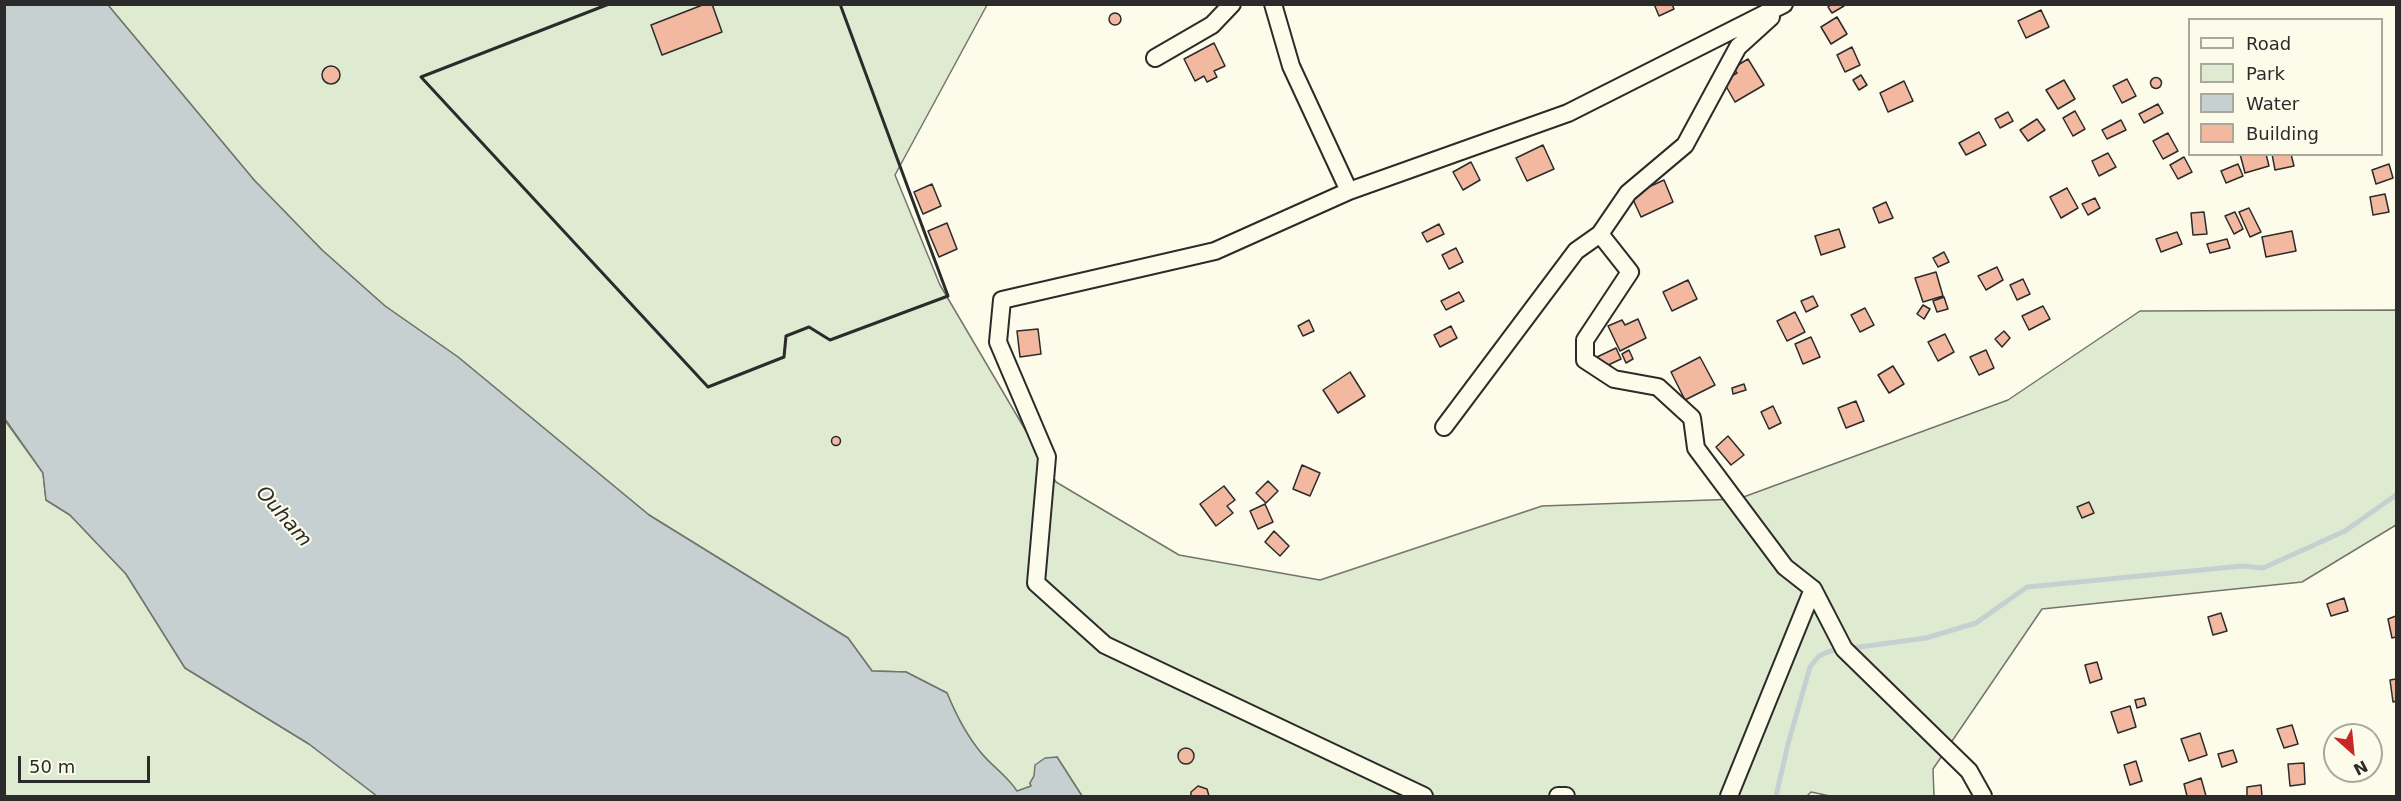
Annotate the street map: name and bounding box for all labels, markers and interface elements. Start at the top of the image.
legend [2188,18,2383,156]
text: Road [2246,33,2291,54]
text: Park [2246,63,2285,84]
text: Water [2246,93,2299,114]
text: Building [2246,123,2319,144]
water label: Ouham [250,482,316,552]
north arrow [2323,723,2383,783]
scale bar [21,744,153,782]
text: 50 m [29,756,75,777]
text: N [2350,756,2371,779]

